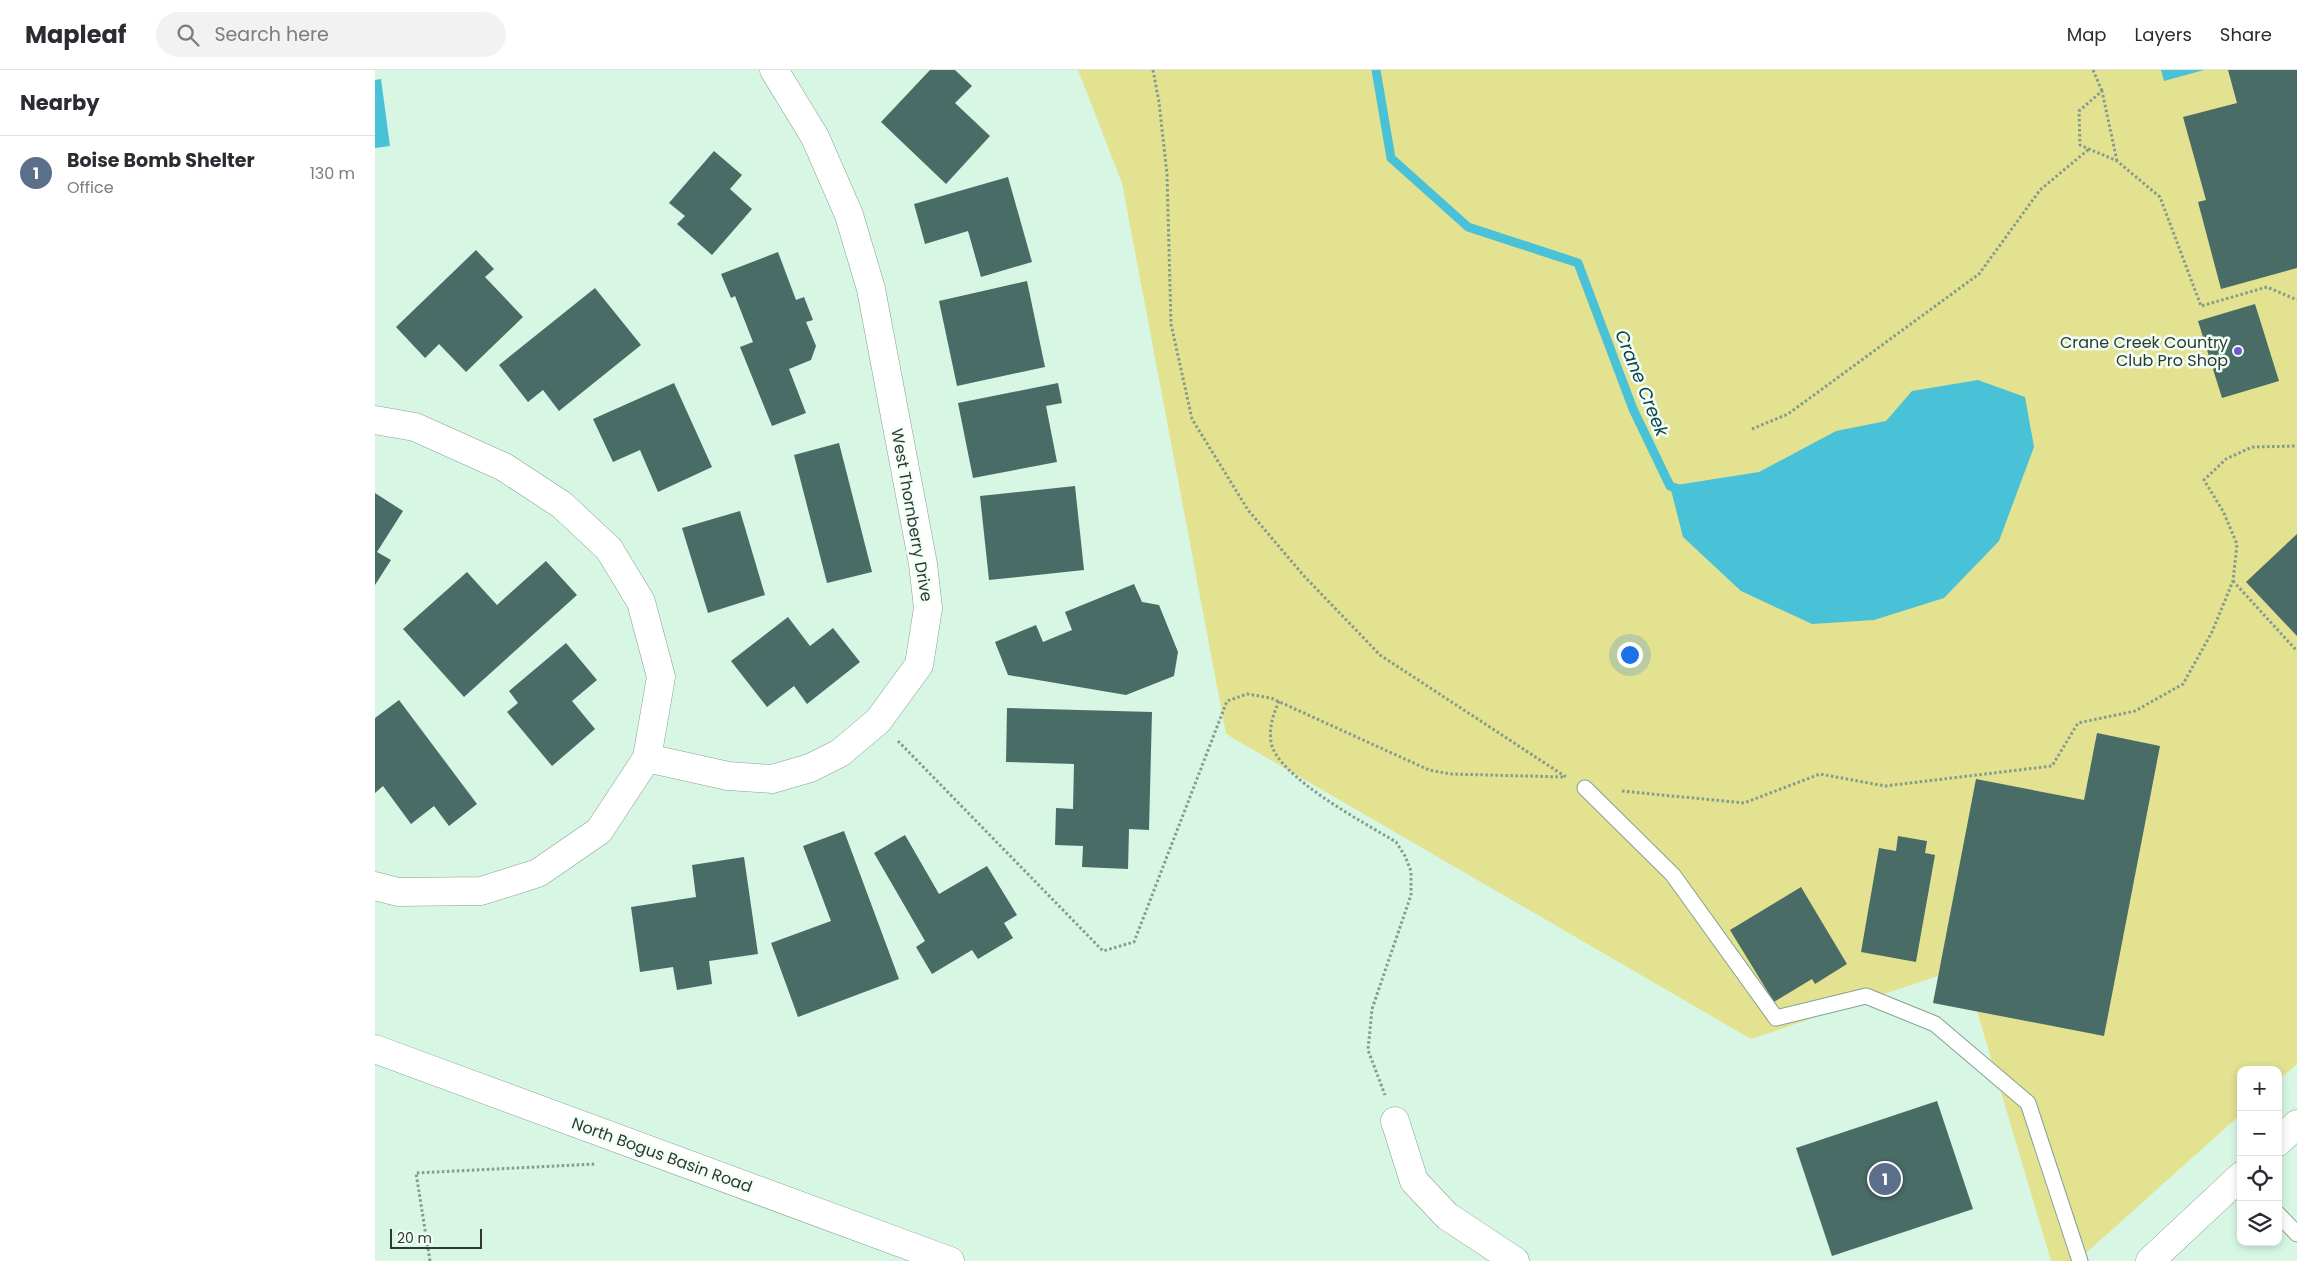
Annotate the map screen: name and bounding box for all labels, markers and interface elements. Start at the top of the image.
search box [156,12,506,57]
text: Mapleaf [25,18,126,51]
icon: search [174,21,202,49]
text: Search here [214,21,329,48]
text: Map [2067,22,2107,47]
text: Layers [2135,22,2192,47]
text: Share [2220,22,2272,47]
text: Nearby [20,88,100,117]
text: Boise Bomb Shelter [67,147,255,174]
text: 1 [33,162,39,185]
text: 130 m [310,162,355,185]
text: Office [67,176,114,199]
water label: Crane Creek [1609,326,1675,441]
place label: Crane Creek Country Club Pro Shop [2060,331,2228,372]
marker: Crane Creek Country Club Pro Shop [2232,345,2244,357]
street label: West Thornberry Drive [885,427,939,603]
your location [1617,642,1643,668]
map controls [2237,1066,2282,1246]
button: + [2237,1066,2282,1111]
button: − [2237,1111,2282,1156]
street label: North Bogus Basin Road [569,1112,755,1198]
button: locate [2237,1156,2282,1201]
pin: 1 [1869,1160,1901,1198]
button: layers [2237,1201,2282,1246]
scale bar [390,1226,483,1249]
text: 20 m [397,1228,432,1248]

